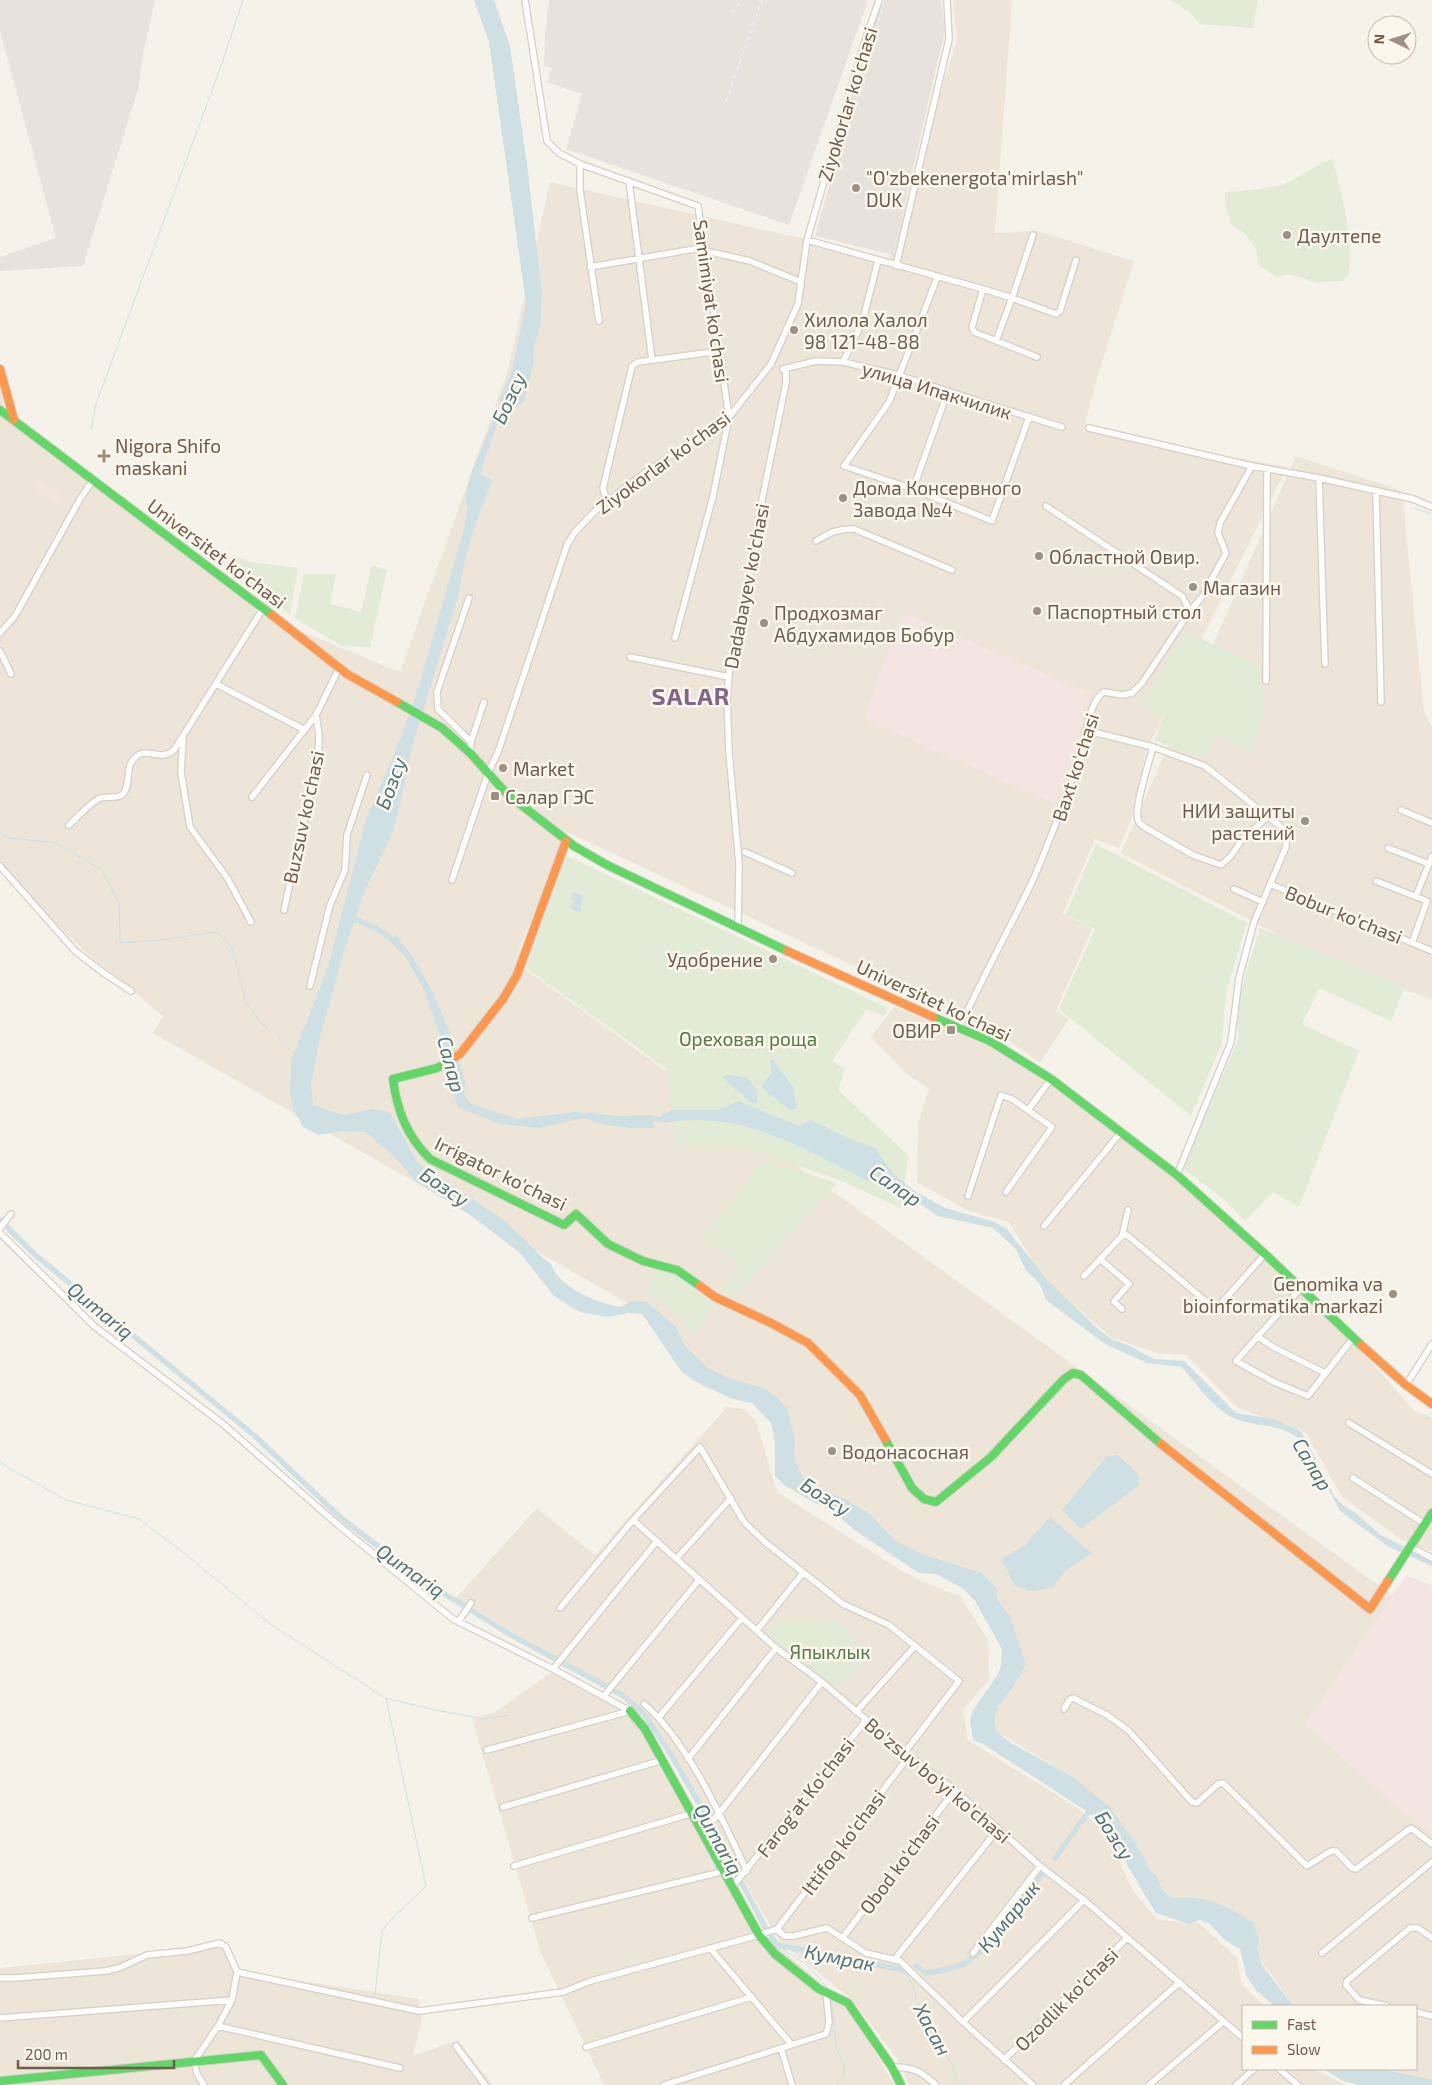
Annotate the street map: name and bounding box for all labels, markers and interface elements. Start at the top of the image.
north arrow [1367,15,1417,65]
street label: Ziyokorlar ko'chasi [813,24,881,184]
text: N [1370,33,1387,45]
place label: "O'zbekenergota'mirlash" DUK [866,166,1083,211]
marker: "O'zbekenergota'mirlash" DUK [850,182,862,194]
street label: Samimiyat ko'chasi [689,218,735,384]
place label: Даултепе [1297,224,1381,248]
marker: Даултепе [1281,229,1293,241]
place label: Хилола Халол 98 121-48-88 [804,308,928,353]
marker: Хилола Халол 98 121-48-88 [788,324,800,336]
street label: улица Ипакчилик [859,356,1015,425]
water label: Бозсу [486,368,530,427]
street label: Ziyokorlar ko'chasi [591,406,735,518]
place label: Nigora Shifo maskani [115,434,221,479]
marker: Nigora Shifo maskani [97,449,111,463]
place label: Дома Консервного Завода №4 [853,476,1022,521]
marker: Дома Консервного Завода №4 [837,492,849,504]
street label: Universitet ko'chasi [143,493,291,613]
street label: Dadabayev ko'chasi [719,501,773,671]
place label: Областной Овир. [1049,545,1200,568]
marker: Областной Овир. [1033,550,1045,562]
place label: Магазин [1203,576,1281,599]
marker: Магазин [1187,581,1199,593]
place label: Паспортный стол [1047,600,1202,623]
place label: Продхозмаг Абдухамидов Бобур [774,601,955,647]
marker: Паспортный стол [1031,605,1043,617]
marker: Продхозмаг Абдухамидов Бобур [758,617,770,629]
district label: SALAR [652,681,730,710]
street label: Baxt ko'chasi [1047,710,1103,824]
street label: Buzsuv ko'chasi [278,748,328,886]
water label: Бозсу [370,754,411,812]
place label: Market [513,757,575,780]
marker: Market [497,762,509,774]
place label: Салар ГЭС [505,785,595,808]
marker: Салар ГЭС [489,790,501,802]
place label: НИИ защиты растений [1182,799,1295,844]
marker: НИИ защиты растений [1299,815,1311,827]
street label: Bobur ko'chasi [1282,880,1406,948]
place label: Удобрение [667,948,763,971]
marker: Удобрение [767,953,779,965]
street label: Universitet ko'chasi [853,954,1015,1046]
place label: ОВИР [892,1019,941,1042]
marker: ОВИР [945,1024,957,1036]
park label: Ореховая роща [679,1027,817,1050]
water label: Салар [433,1033,471,1095]
street label: Irrigator ko'chasi [431,1131,571,1215]
water label: Салар [866,1159,926,1211]
water label: Бозсу [416,1161,474,1211]
place label: Genomika va bioinformatika markazi [1183,1272,1383,1317]
water label: Qumariq [63,1276,139,1344]
marker: Genomika va bioinformatika markazi [1387,1288,1399,1300]
water label: Салар [1288,1433,1338,1495]
place label: Водонасосная [842,1440,969,1463]
marker: Водонасосная [826,1445,838,1457]
water label: Бозсу [797,1472,855,1520]
water label: Qumariq [372,1538,450,1602]
park label: Япыклык [789,1640,871,1663]
street label: Bo'zsuv bo'yi ko'chasi [860,1712,1016,1848]
street label: Farog'at Ko'chasi [751,1733,859,1861]
street label: Ittifoq ko'chasi [796,1785,890,1899]
water label: Qumariq [690,1799,748,1879]
water label: Бозсу [1091,1806,1139,1864]
street label: Obod ko'chasi [854,1810,944,1918]
water label: Кумарык [972,1875,1044,1957]
water label: Кумрак [803,1938,878,1976]
street label: Ozodlik ko'chasi [1010,1943,1122,2055]
water label: Хасан [909,1998,957,2059]
legend [1242,2005,1417,2070]
text: Fast [1287,2015,1317,2033]
scale bar [18,2038,174,2070]
text: Slow [1287,2040,1321,2058]
text: 200 m [25,2045,68,2063]

